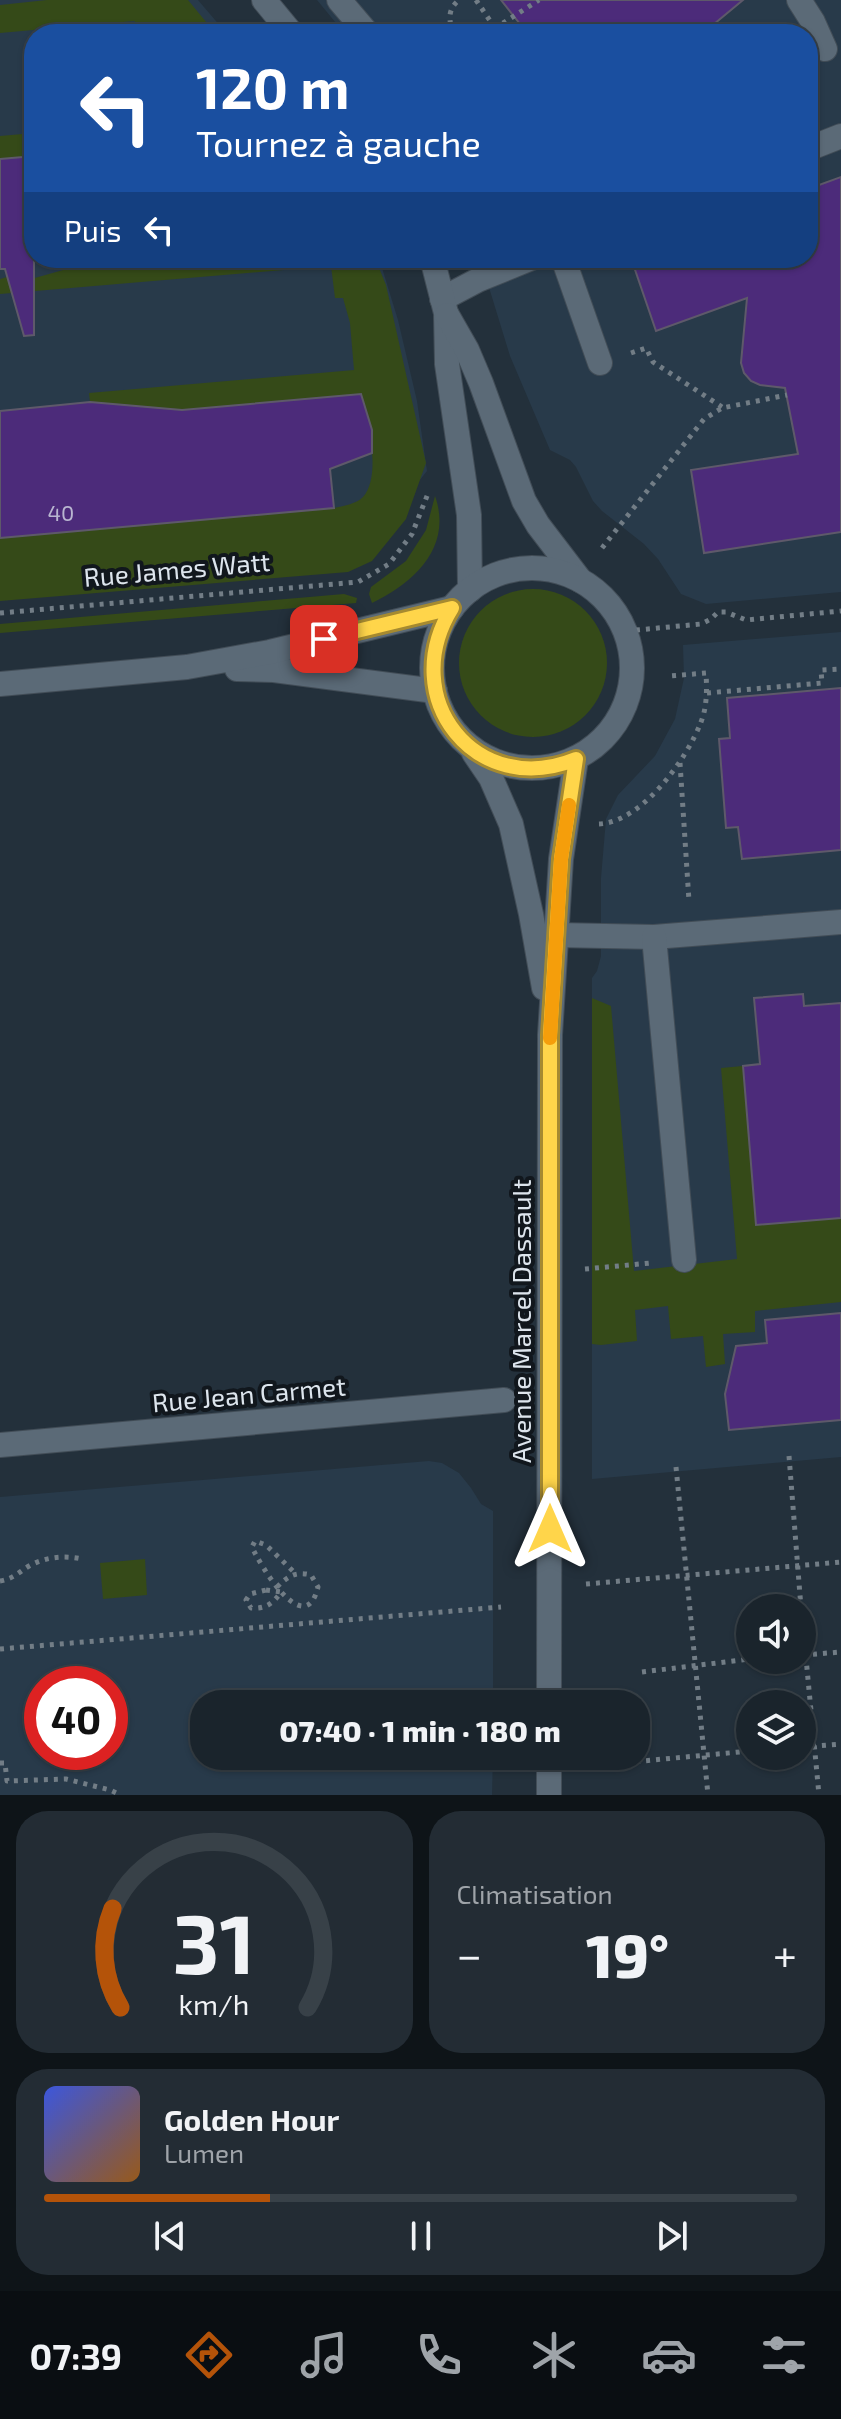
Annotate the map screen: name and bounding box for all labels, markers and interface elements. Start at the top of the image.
text: 120 m [196,53,350,120]
icon: left [64,56,168,160]
text: Tournez à gauche [196,121,481,164]
icon: left [137,208,181,252]
text: Puis [64,212,121,248]
house number: 40 [48,499,74,525]
street label: Rue James Watt [82,545,271,592]
pin [290,605,358,673]
icon: arrive [302,617,346,661]
street label: Avenue Marcel Dassault [505,1179,536,1463]
street label: Rue Jean Carmet [151,1370,347,1417]
position arrow [508,1487,592,1571]
map controls [736,1594,816,1770]
button: sound [736,1594,816,1674]
speed limit sign: 40 [24,1666,128,1770]
button: layers [736,1690,816,1770]
text: 07:40 · 1 min · 180 m [279,1712,561,1748]
text: Climatisation [457,1878,613,1909]
text: 31 [173,1891,256,1991]
text: 19° [586,1918,669,1990]
text: − [457,1927,482,1980]
text: + [773,1927,797,1980]
text: km/h [179,1986,250,2021]
text: Golden Hour [164,2101,339,2137]
text: Lumen [164,2137,244,2168]
icon: previous [148,2214,192,2258]
icon: pause [399,2214,443,2258]
icon: next [650,2214,694,2258]
icon: directions [181,2327,237,2383]
icon: music [296,2327,352,2383]
icon: phone [411,2327,467,2383]
icon: climate [526,2327,582,2383]
icon: car [641,2327,697,2383]
icon: filters [756,2327,812,2383]
text: 07:39 [29,2334,122,2377]

